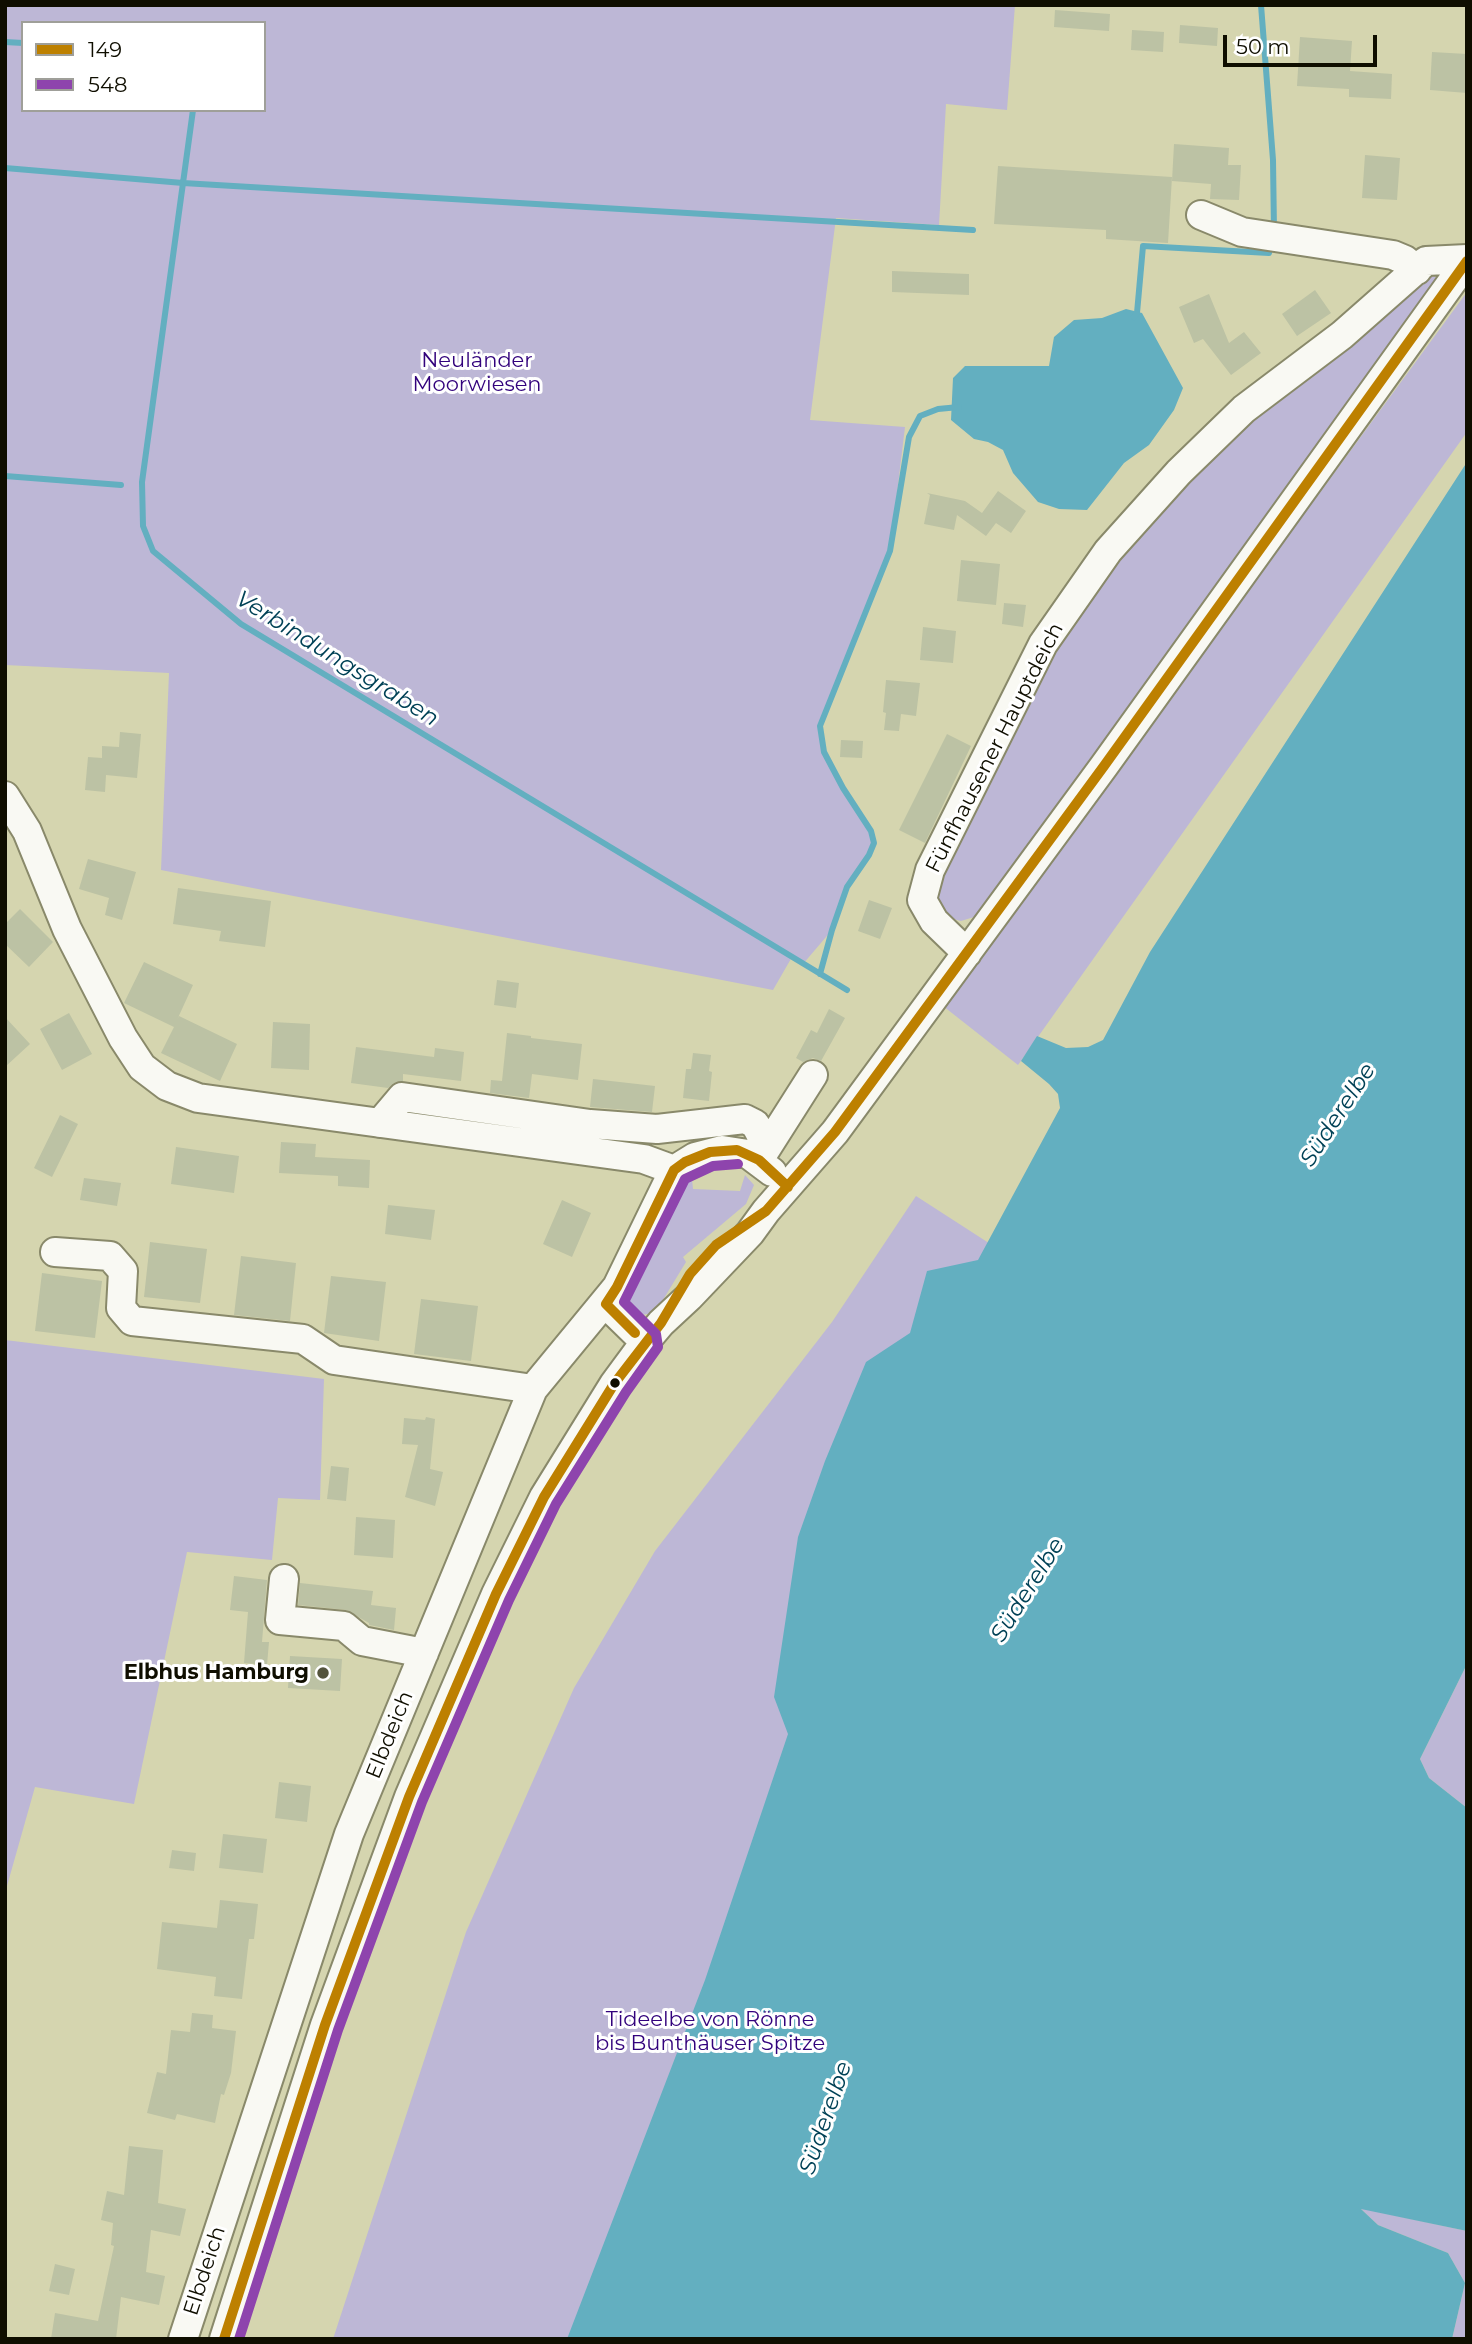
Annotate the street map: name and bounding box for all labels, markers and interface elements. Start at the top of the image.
legend [21,21,266,112]
scale bar [1227,21,1381,65]
text: 50 m [1236,34,1290,59]
text: 149 [88,37,122,62]
text: 548 [88,72,127,97]
park label: Neuländer Moorwiesen [412,348,542,398]
water label: Verbindungsgraben [230,585,444,733]
street label: Fünfhausener Hauptdeich [921,619,1069,877]
water label: Süderelbe [1294,1058,1382,1172]
unlabelled marker [608,1376,622,1390]
water label: Süderelbe [985,1533,1071,1647]
place label: Elbhus Hamburg [124,1660,309,1686]
marker: Elbhus Hamburg [315,1665,331,1681]
street label: Elbdeich [361,1687,419,1783]
park label: Tideelbe von Rönne bis Bunthäuser Spitze [595,2007,825,2057]
water label: Süderelbe [794,2058,858,2178]
street label: Elbdeich [179,2223,231,2319]

